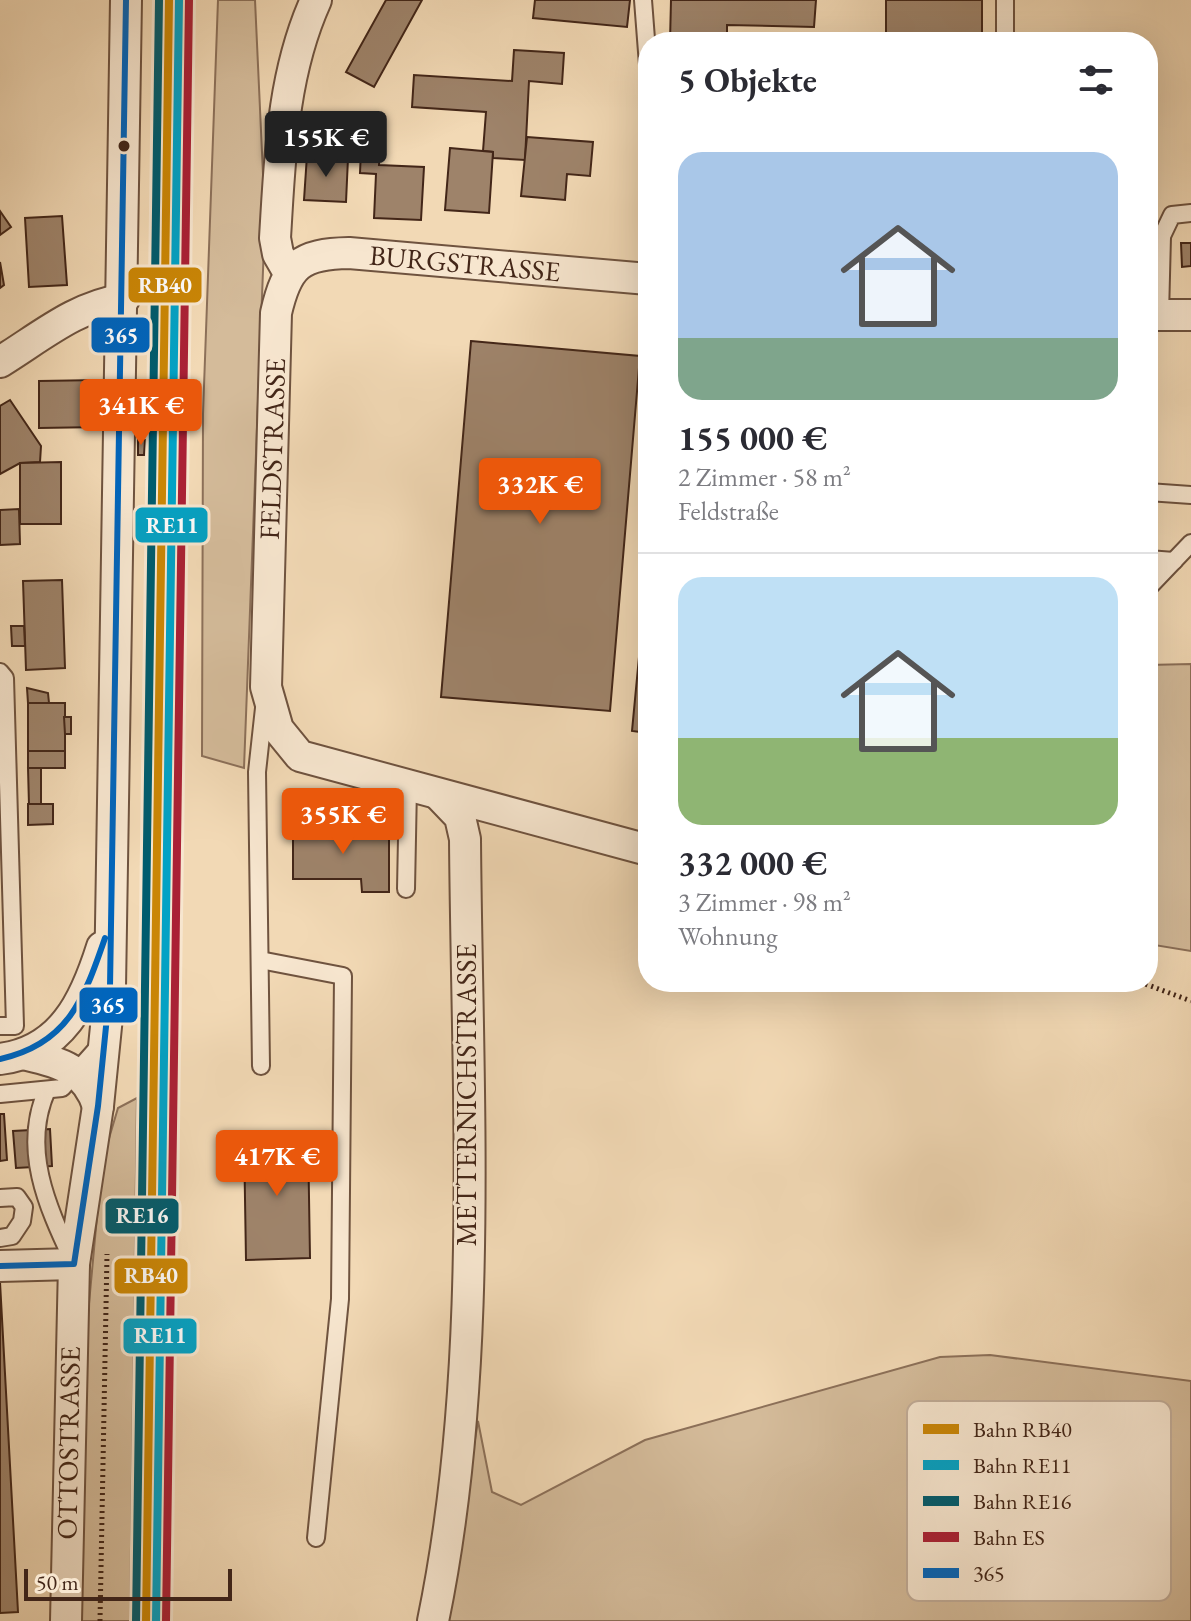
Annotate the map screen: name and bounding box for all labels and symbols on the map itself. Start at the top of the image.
pin: 155K € [261,111,391,179]
unlabelled marker [116,138,132,154]
street label: BURGSTRASSE [368,237,562,289]
line badge: RB40 [127,266,203,304]
text: RB40 [138,271,192,300]
line badge: 365 [90,316,151,354]
text: 365 [104,321,138,350]
street label: FELDSTRASSE [251,357,293,540]
pin: 341K € [76,379,206,447]
pin: 332K € [475,458,605,526]
line badge: RE11 [134,506,209,544]
text: RE11 [146,511,198,540]
pin: 355K € [278,788,408,856]
street label: METTERNICHSTRASSE [448,943,484,1246]
line badge: 365 [78,986,139,1024]
text: 365 [91,991,125,1020]
pin: 417K € [212,1130,342,1198]
line badge: RE16 [104,1197,180,1235]
text: RE16 [116,1201,169,1230]
line badge: RB40 [113,1257,189,1295]
text: RB40 [124,1261,178,1290]
line badge: RE11 [122,1317,198,1355]
text: RE11 [134,1321,186,1350]
street label: OTTOSTRASSE [48,1346,88,1540]
legend [907,1401,1171,1601]
text: Bahn RB40 [973,1415,1072,1444]
text: Bahn RE11 [973,1451,1071,1480]
text: Bahn RE16 [973,1487,1072,1516]
text: Bahn ES [973,1523,1045,1552]
text: 365 [973,1559,1005,1588]
scale bar [24,1565,232,1601]

